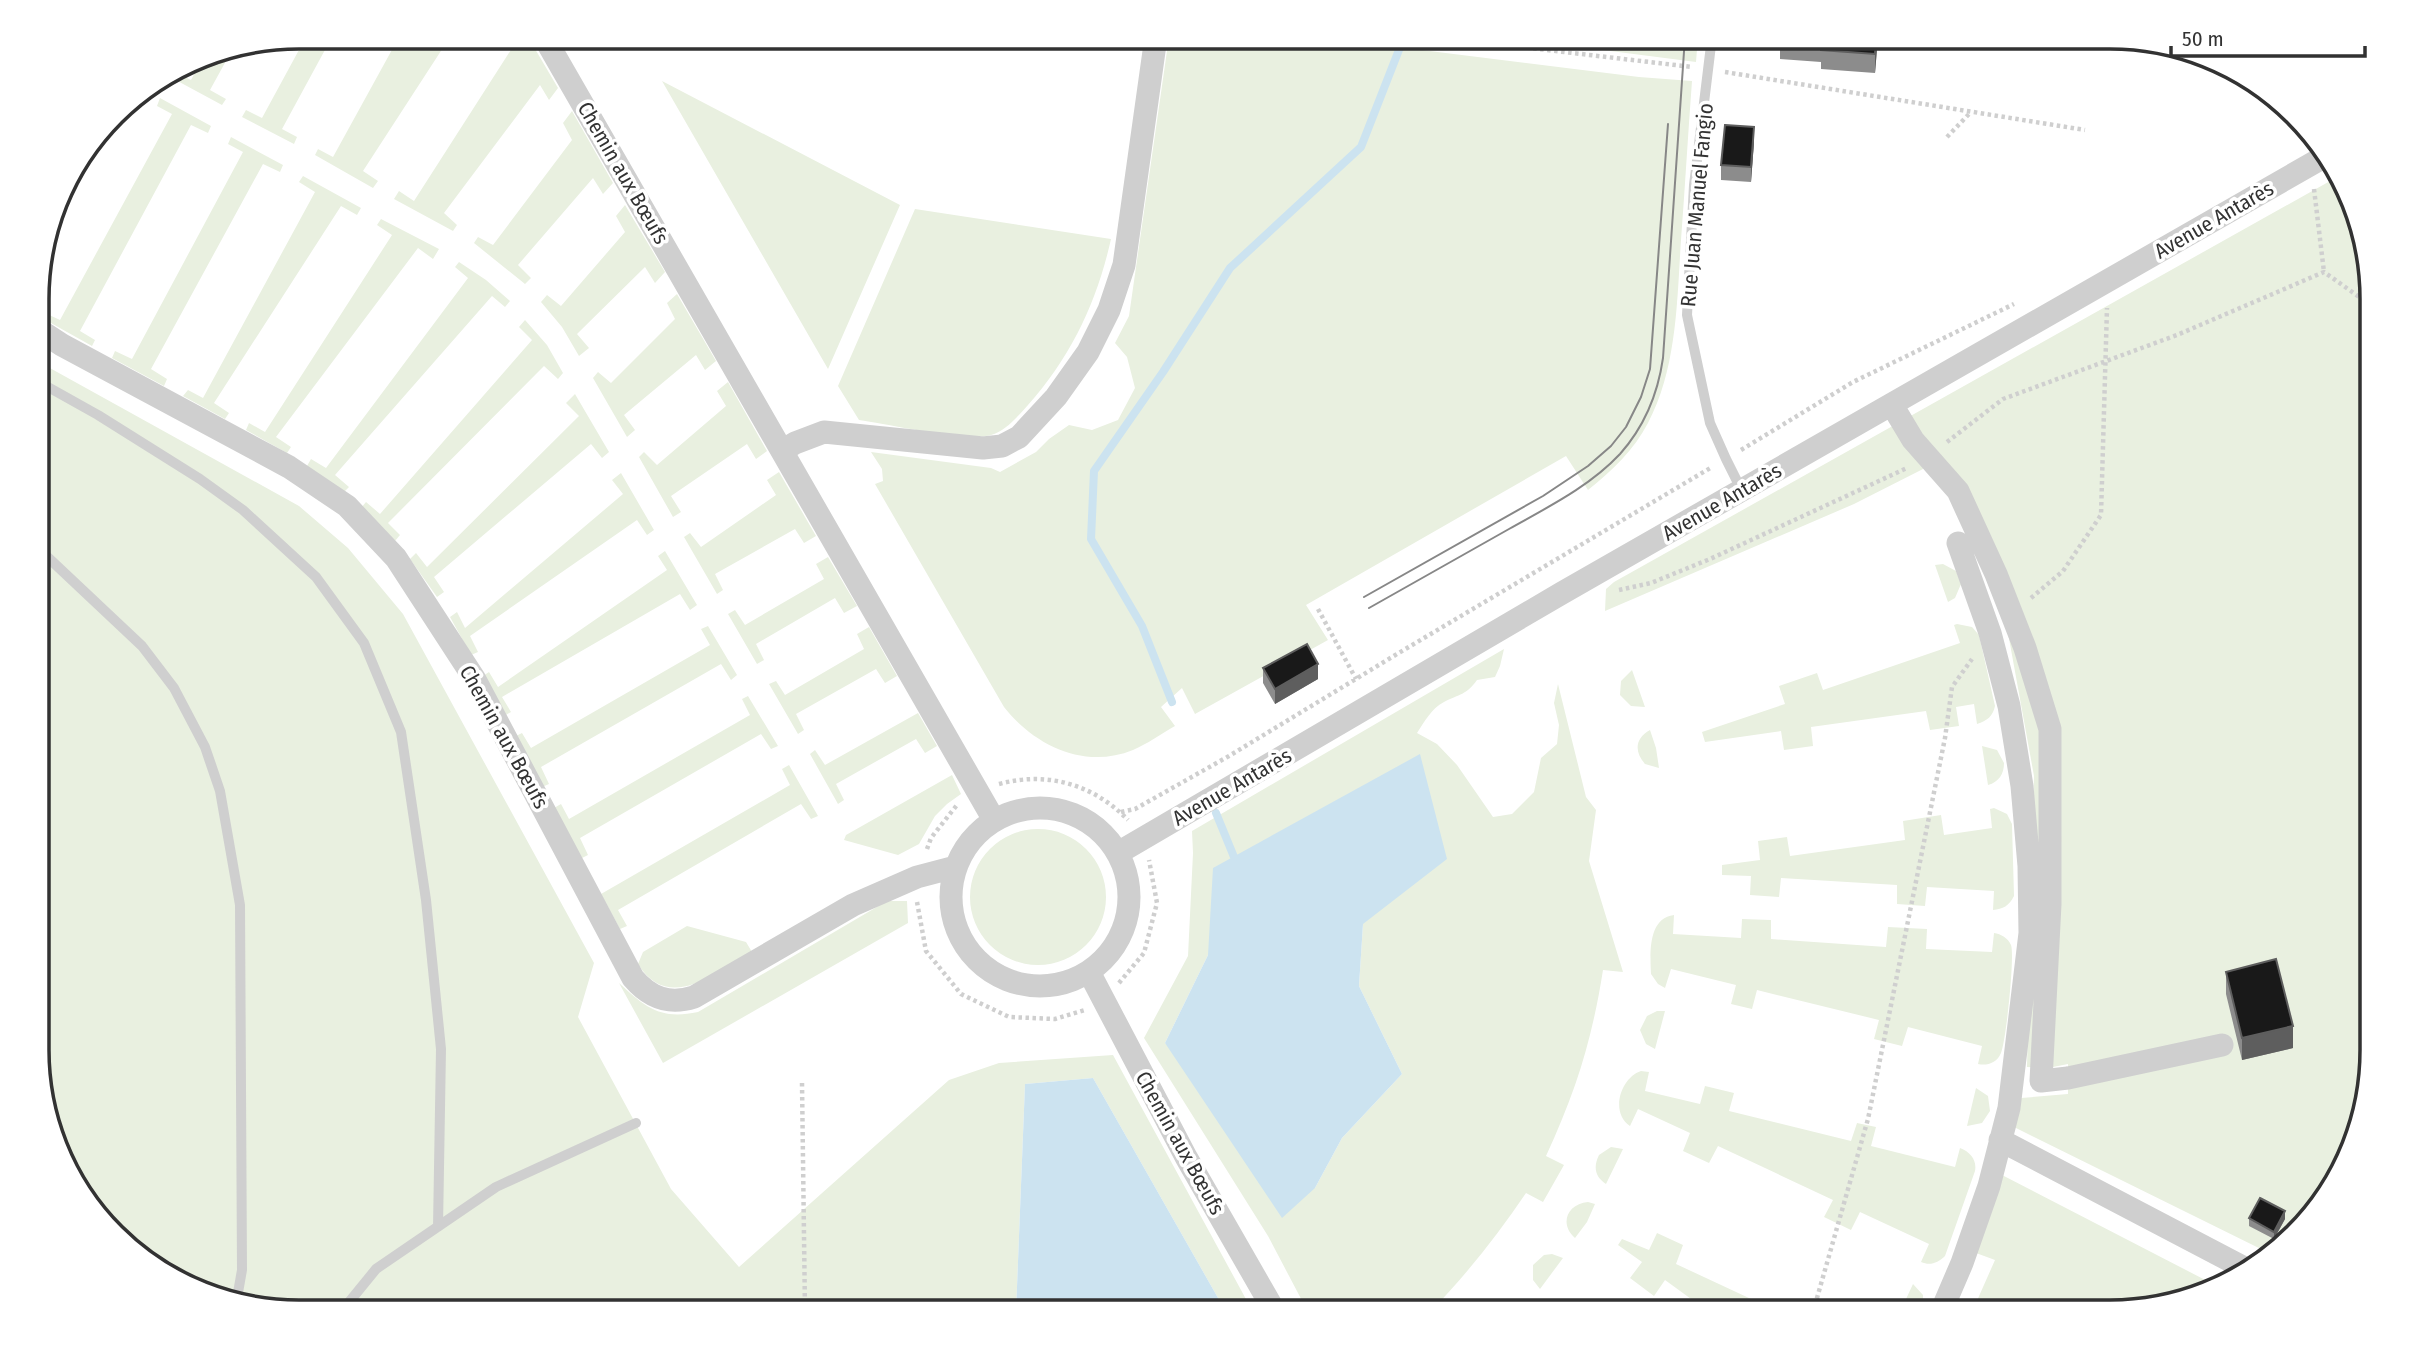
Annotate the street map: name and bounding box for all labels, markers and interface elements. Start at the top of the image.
scale bar [2171,14,2365,58]
text: 50 m [2182,26,2224,52]
street label: Chemin aux Bœufs [572,97,674,249]
street label: Rue Juan Manuel Fangio [1675,102,1719,308]
street label: Avenue Antarès [2150,175,2278,265]
street label: Avenue Antarès [1658,457,1786,547]
street label: Chemin aux Bœufs [454,661,554,813]
street label: Avenue Antarès [1168,742,1296,832]
street label: Chemin aux Bœufs [1130,1067,1230,1219]

